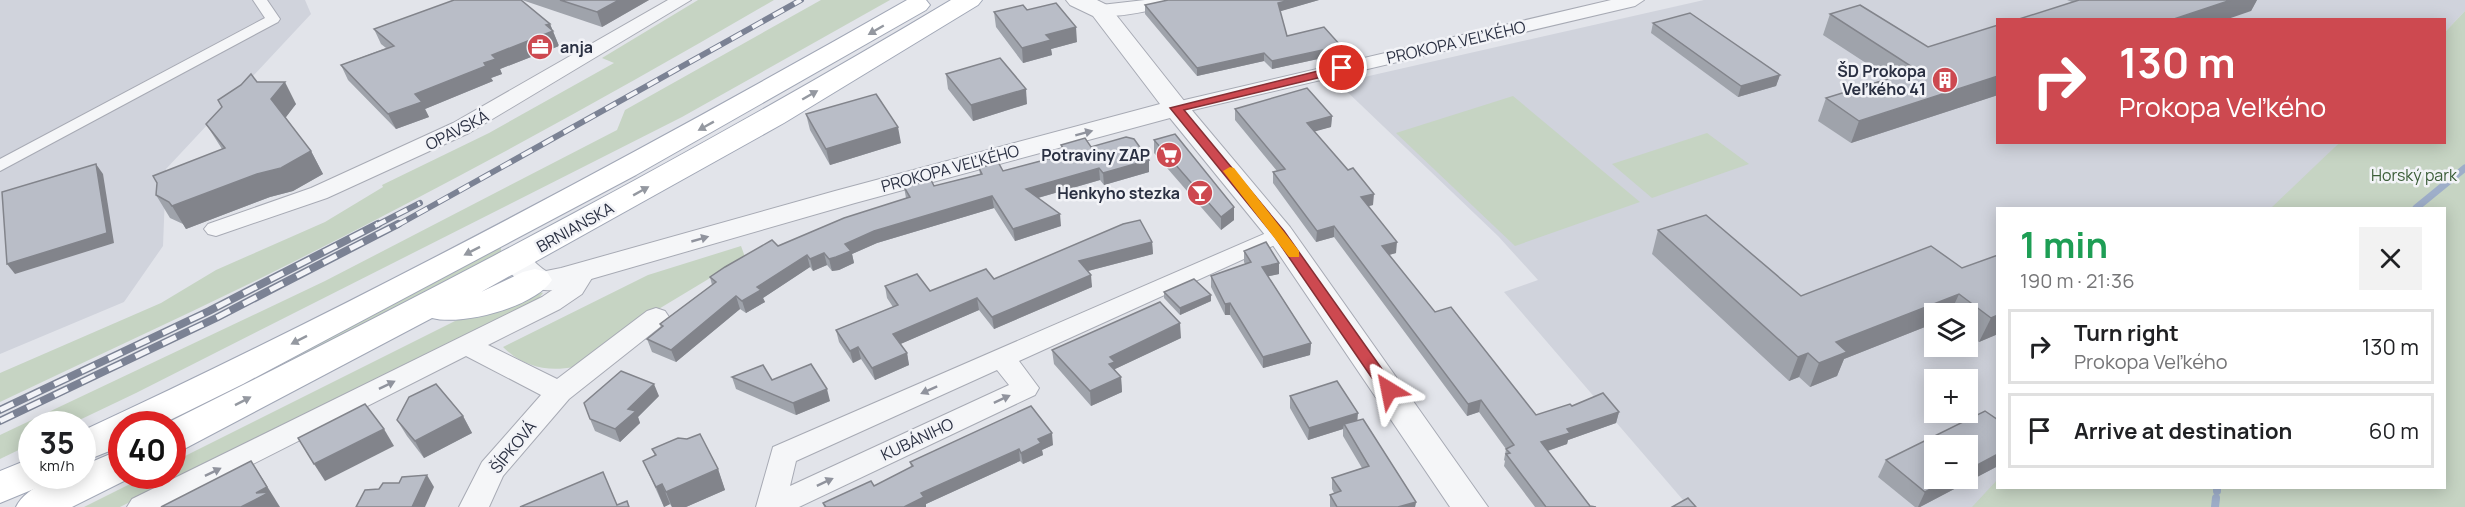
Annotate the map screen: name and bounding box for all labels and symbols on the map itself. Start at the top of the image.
street label: PROKOPA VEĽKÉHO [1384,15,1528,69]
one-way arrow [868,24,884,35]
office icon: anja [525,32,555,62]
place label: anja [560,36,593,58]
pin [1316,42,1367,93]
place label: ŠD Prokopa Veľkého 41 [1837,60,1926,100]
building icon: ŠD Prokopa Veľkého 41 [1930,65,1960,95]
one-way arrow [802,89,818,100]
street label: OPAVSKÁ [422,105,492,155]
one-way arrow [697,121,714,131]
one-way arrow [1074,127,1093,137]
street label: PROKOPA VEĽKÉHO [878,139,1022,197]
supermarket icon: Potraviny ZAP [1154,140,1184,170]
place label: Potraviny ZAP [1041,144,1150,166]
park label: Horský park [2371,164,2458,186]
bar icon: Henkyho stezka [1185,178,1215,208]
place label: Henkyho stezka [1057,182,1180,204]
one-way arrow [632,186,649,196]
street label: BRNIANSKA [532,197,618,257]
one-way arrow [691,234,709,243]
one-way arrow [463,246,480,256]
one-way arrow [290,335,307,345]
position arrow [1357,358,1421,422]
one-way arrow [379,380,396,390]
one-way arrow [919,385,937,395]
one-way arrow [993,395,1010,404]
one-way arrow [235,397,252,406]
speed limit sign: 40 [108,411,186,489]
street label: KUBÁNIHO [877,412,957,465]
street label: ŠÍPKOVÁ [485,416,541,478]
one-way arrow [204,467,221,476]
one-way arrow [817,478,834,487]

